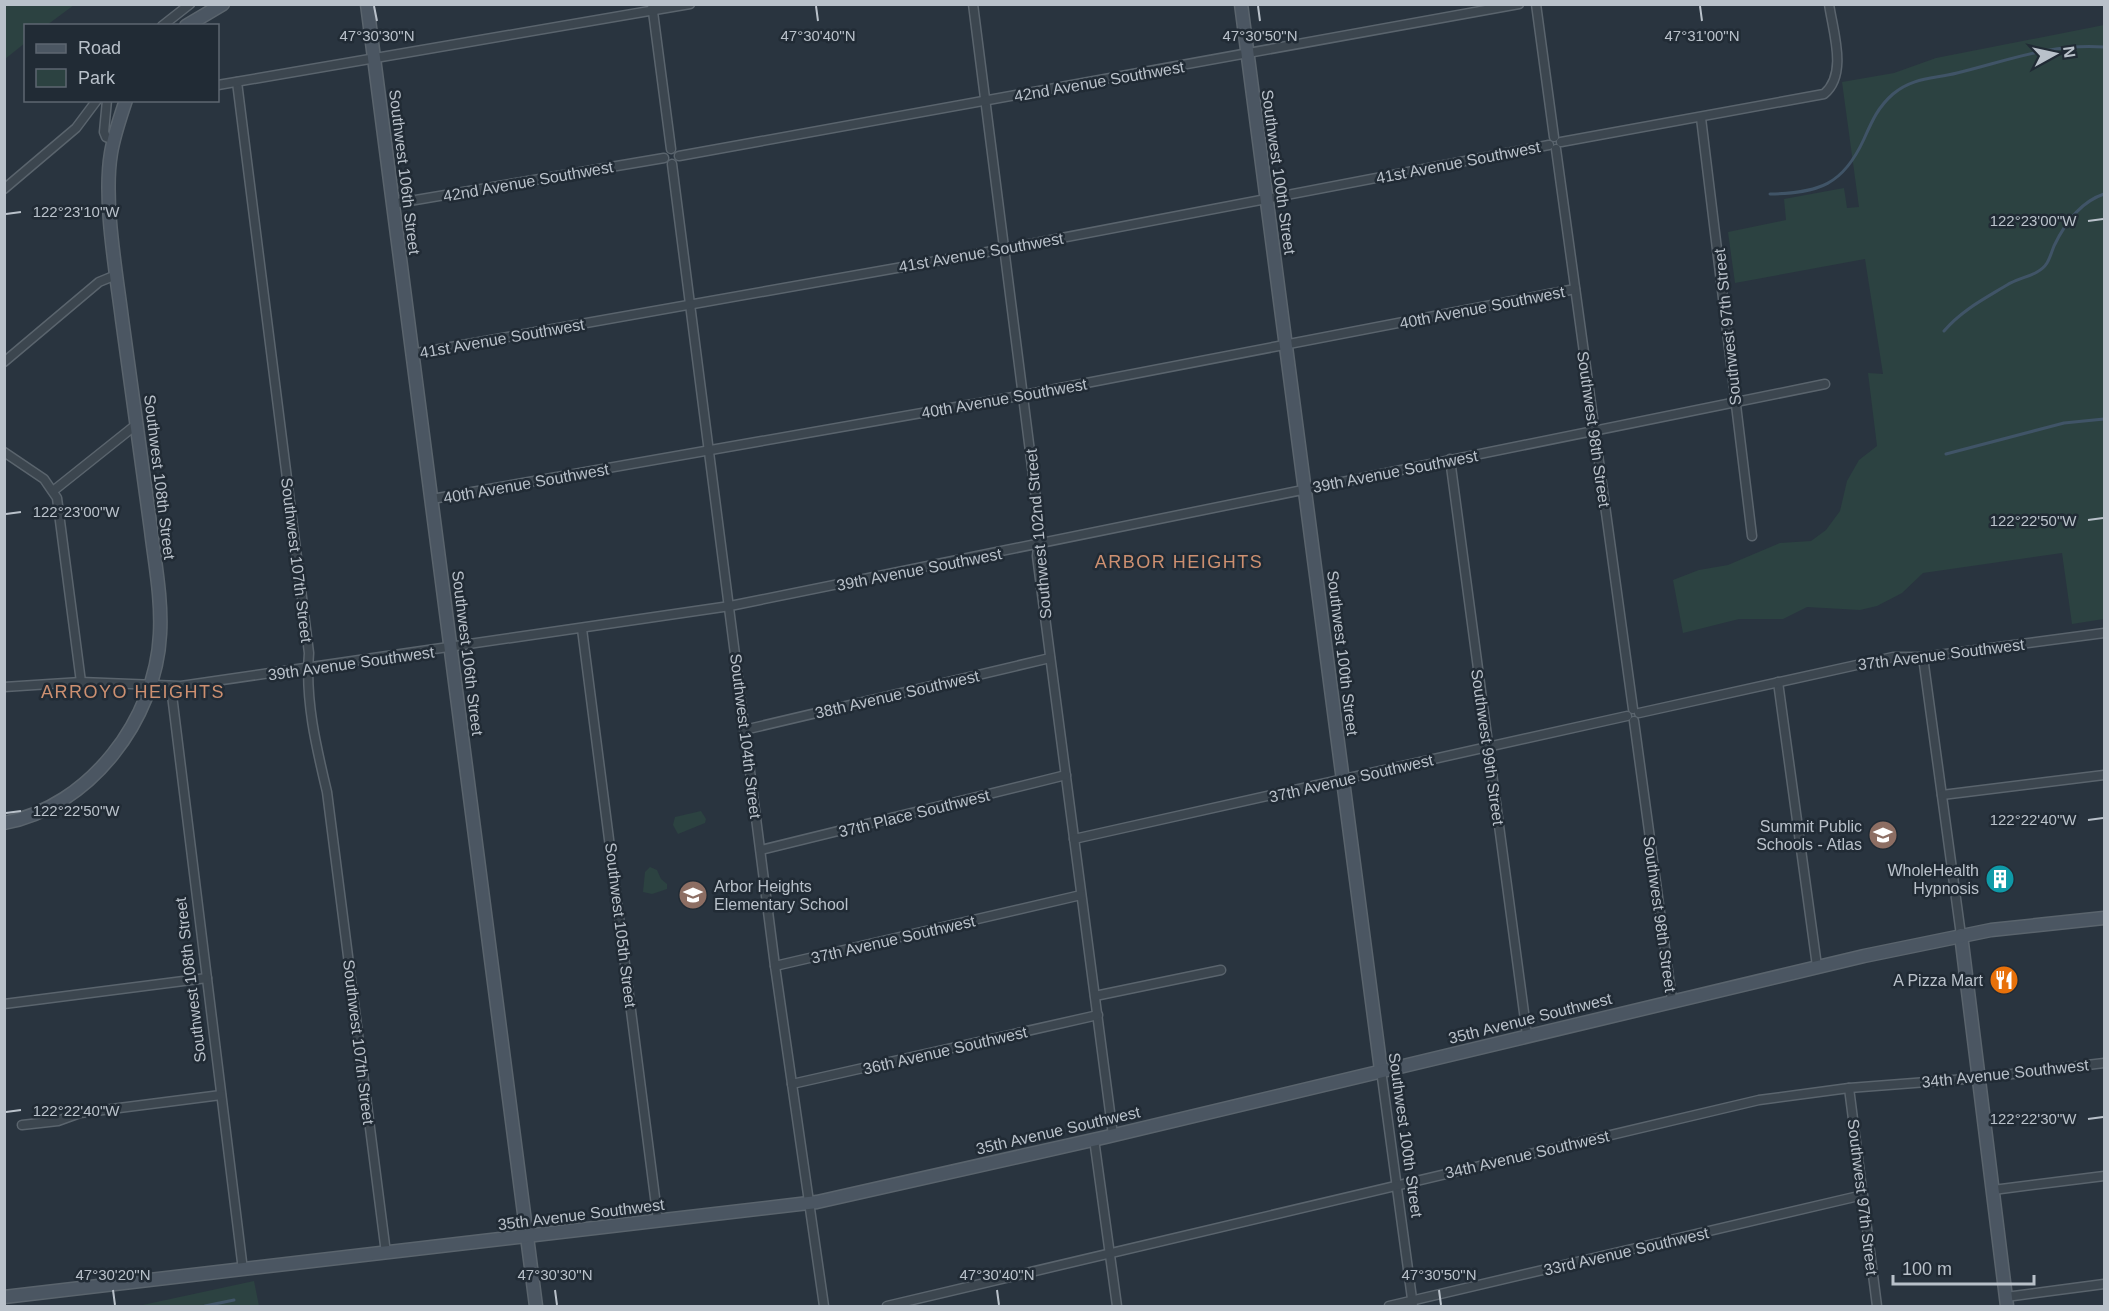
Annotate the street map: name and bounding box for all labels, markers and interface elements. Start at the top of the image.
legend [24,24,219,102]
north arrow [2025,24,2085,84]
text: 47°30'30"N [339,27,415,44]
text: 47°30'40"N [780,27,856,44]
text: 47°30'50"N [1222,27,1298,44]
text: 47°31'00"N [1664,27,1740,44]
text: Road [78,38,121,58]
text: N [2060,45,2079,59]
street label: 42nd Avenue Southwest [1013,58,1186,105]
text: Park [78,68,116,88]
street label: Southwest 106th Street [386,88,423,256]
street label: Southwest 100th Street [1259,89,1299,256]
street label: 41st Avenue Southwest [1375,138,1542,187]
street label: 42nd Avenue Southwest [442,158,615,205]
text: 122°23'10"W [33,203,120,220]
text: 122°23'00"W [1990,212,2077,229]
street label: 41st Avenue Southwest [897,230,1065,275]
street label: Southwest 97th Street [1711,247,1744,406]
street label: 40th Avenue Southwest [1398,283,1567,332]
street label: 41st Avenue Southwest [418,316,586,361]
street label: Southwest 98th Street [1574,350,1613,509]
street label: 40th Avenue Southwest [920,375,1089,421]
street label: Southwest 108th Street [141,393,178,561]
street label: 39th Avenue Southwest [1311,447,1480,496]
street label: Southwest 102nd Street [1023,448,1054,620]
street label: 40th Avenue Southwest [442,460,611,506]
street label: Southwest 107th Street [278,476,315,644]
text: 122°23'00"W [33,503,120,520]
text: 122°22'50"W [1990,512,2077,529]
street label: 39th Avenue Southwest [835,545,1004,594]
district label: ARBOR HEIGHTS [1095,552,1263,572]
street label: Southwest 106th Street [449,569,486,737]
street label: Southwest 100th Street [1324,569,1361,737]
street label: 37th Avenue Southwest [1857,636,2026,673]
street label: 39th Avenue Southwest [267,643,436,684]
street label: Southwest 104th Street [727,652,764,820]
street label: 38th Avenue Southwest [813,667,981,722]
street label: Southwest 99th Street [1468,668,1507,827]
district label: ARROYO HEIGHTS [41,682,225,702]
street label: 37th Avenue Southwest [1267,751,1435,806]
street label: 37th Place Southwest [837,786,992,840]
text: 122°22'50"W [33,802,120,819]
text: 122°22'40"W [1990,811,2077,828]
place label: Summit Public Schools - Atlas [1756,818,1862,853]
school or university icon: Summit Public Schools - Atlas [1867,819,1899,851]
street label: Southwest 98th Street [1640,835,1679,994]
street label: Southwest 105th Street [602,841,639,1009]
place label: WholeHealth Hypnosis [1887,862,1979,897]
building icon: WholeHealth Hypnosis [1984,863,2016,895]
place label: Arbor Heights Elementary School [714,878,848,913]
school or university icon: Arbor Heights Elementary School [677,879,709,911]
street label: Southwest 108th Street [172,896,209,1064]
street label: 37th Avenue Southwest [809,912,977,967]
street label: Southwest 107th Street [340,958,377,1126]
restaurant icon: A Pizza Mart [1988,964,2020,996]
place label: A Pizza Mart [1893,972,1984,989]
street label: 35th Avenue Southwest [1447,990,1614,1047]
street label: 36th Avenue Southwest [861,1023,1029,1078]
street label: Southwest 100th Street [1386,1052,1426,1219]
street label: 34th Avenue Southwest [1921,1056,2090,1091]
text: 122°22'40"W [33,1102,120,1119]
street label: 35th Avenue Southwest [974,1103,1142,1158]
text: 122°22'30"W [1990,1110,2077,1127]
street label: Southwest 97th Street [1844,1118,1881,1277]
street label: 34th Avenue Southwest [1443,1127,1611,1182]
street label: 35th Avenue Southwest [497,1196,666,1233]
street label: 33rd Avenue Southwest [1542,1224,1711,1279]
scale bar [1893,1248,2034,1286]
text: 100 m [1902,1259,1952,1279]
text: 47°30'20"N [75,1266,151,1283]
text: 47°30'30"N [517,1266,593,1283]
text: 47°30'40"N [959,1266,1035,1283]
text: 47°30'50"N [1401,1266,1477,1283]

